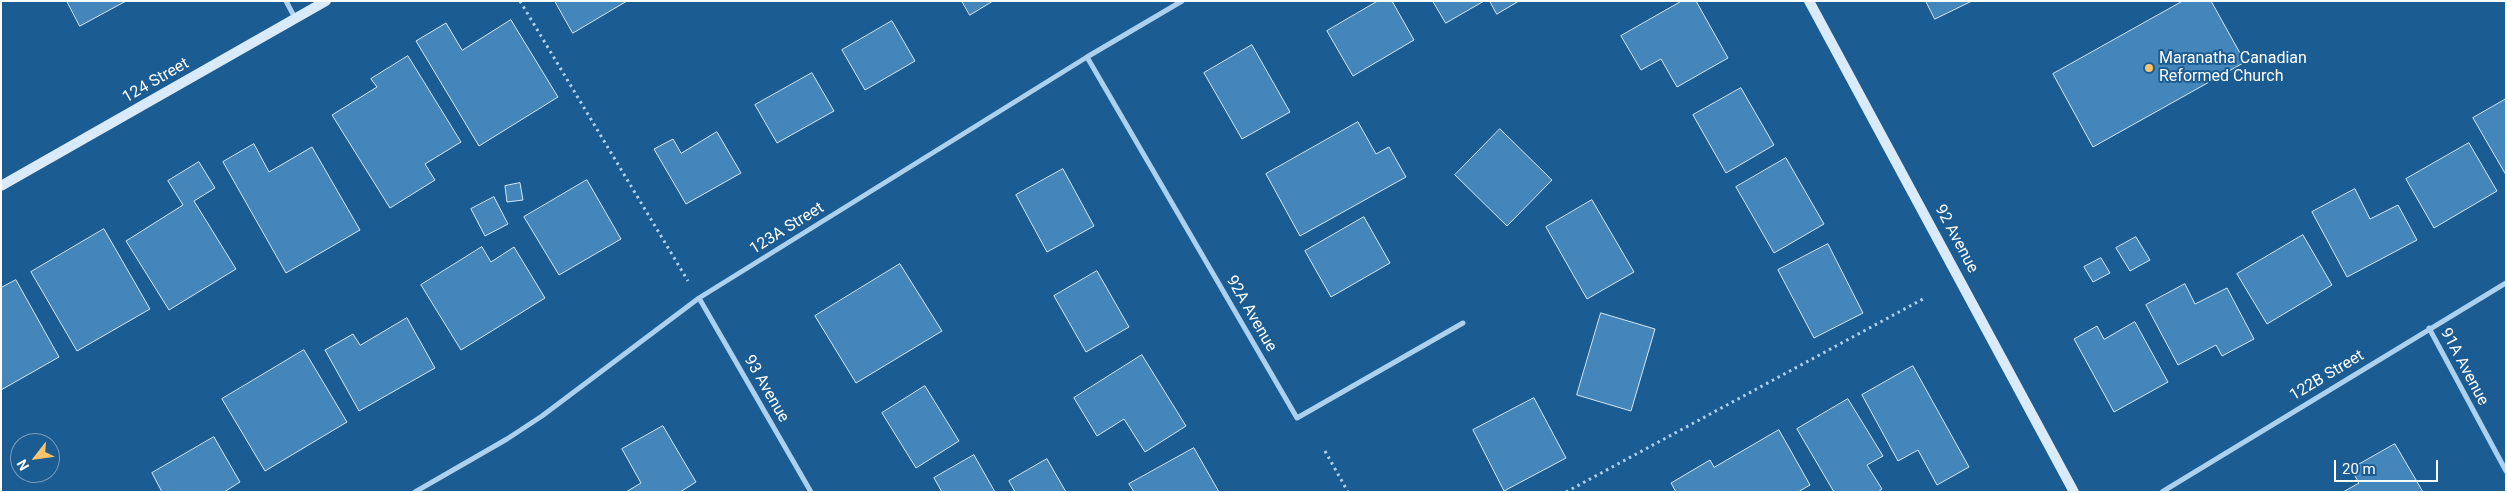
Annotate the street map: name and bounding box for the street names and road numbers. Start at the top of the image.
street label: 124 Street [120,54,192,108]
street label: 123A Street [746,199,828,259]
street label: 92 Avenue [1930,202,1982,276]
street label: 92A Avenue [1222,273,1280,355]
street label: 91A Avenue [2436,325,2492,409]
street label: 122B Street [2286,346,2368,406]
street label: 93 Avenue [739,352,793,426]

